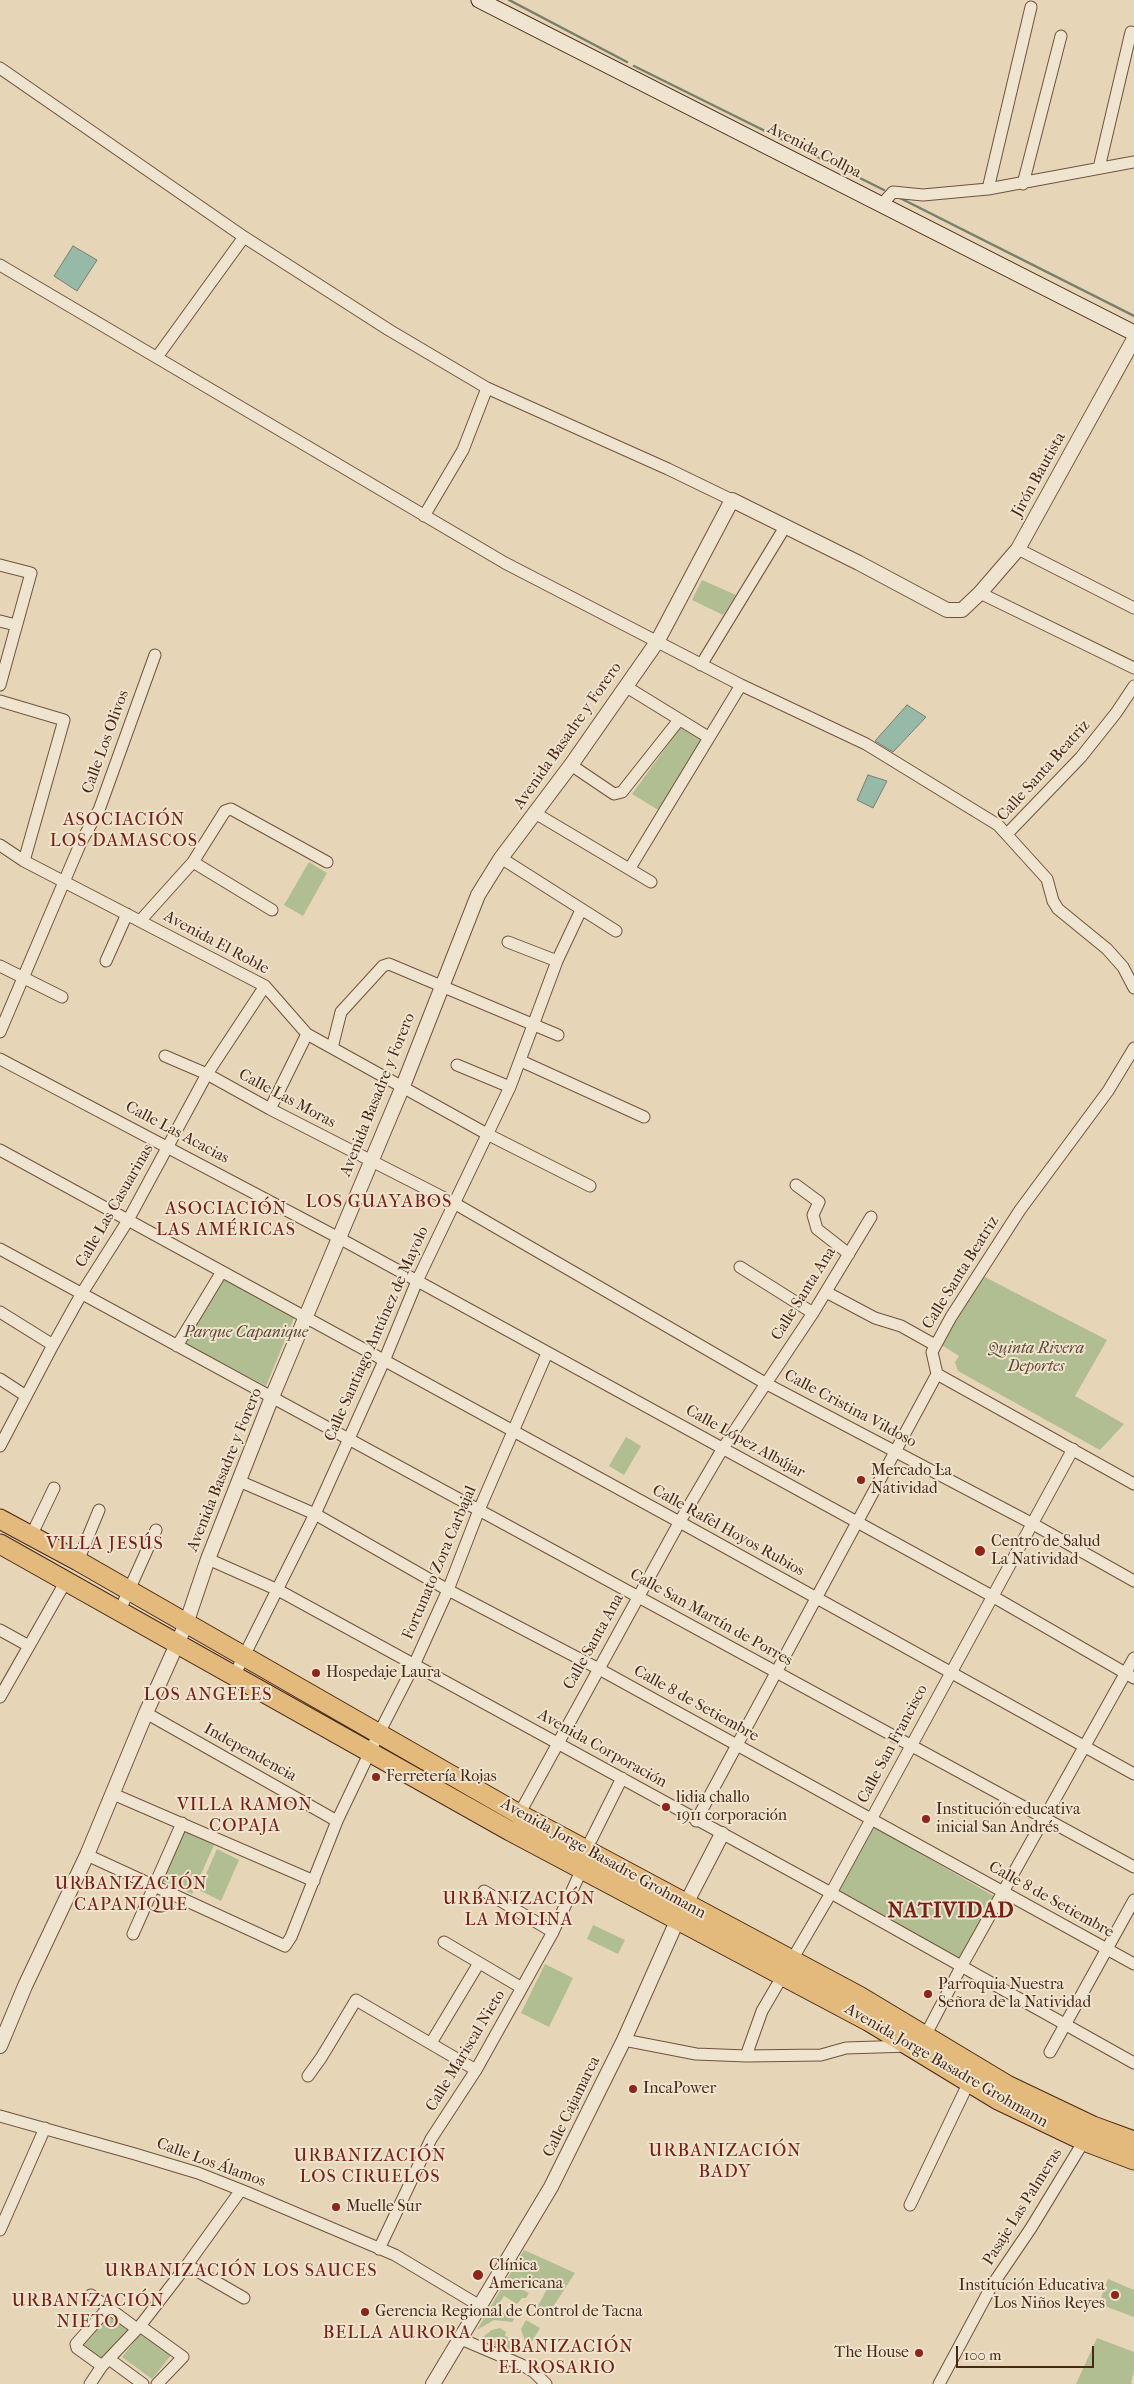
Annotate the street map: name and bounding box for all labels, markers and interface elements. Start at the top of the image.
street label: Avenida Collpa [764,119,864,183]
street label: Jirón Bautista [1008,429,1070,521]
street label: Avenida Basadre y Forero [510,659,626,813]
street label: Calle Los Olivos [78,688,134,796]
street label: Calle Santa Beatriz [993,716,1095,826]
district label: ASOCIACIÓN LOS DAMASCOS [48,810,200,852]
street label: Avenida El Roble [160,907,272,979]
street label: Avenida Basadre y Forero [336,1010,420,1180]
street label: Calle Las Moras [235,1065,339,1133]
street label: Calle Las Acacias [122,1098,232,1168]
street label: Calle Las Casuarinas [72,1141,158,1271]
district label: LOS GUAYABOS [304,1192,454,1214]
district label: ASOCIACIÓN LAS AMÉRICAS [154,1199,298,1242]
street label: Calle Santa Beatriz [919,1213,1003,1333]
street label: Calle Santiago Antúnez de Mayolo [321,1224,433,1444]
street label: Calle Santa Ana [768,1244,840,1344]
park label: Parque Capanique [184,1323,308,1343]
park label: Quinta Rivera Deportes [988,1339,1084,1377]
street label: Calle Cristina Vildoso [780,1366,920,1452]
street label: Avenida Basadre y Forero [183,1385,267,1555]
street label: Calle López Albújar [682,1401,808,1483]
place label: Mercado La Natividad [871,1461,952,1499]
marker: Mercado La Natividad [855,1474,867,1486]
street label: Calle Rafel Hoyos Rubios [648,1481,808,1581]
street label: Fortunato Zora Carbajal [399,1483,481,1643]
place label: Centro de Salud La Natividad [991,1532,1101,1570]
district label: VILLA JESÚS [45,1534,165,1556]
marker: Centro de Salud La Natividad [973,1544,987,1558]
street label: Calle San Martín de Porres [626,1565,796,1671]
street label: Calle Santa Ana [560,1591,628,1693]
street label: Calle 8 de Setiembre [630,1662,762,1746]
place label: Hospedaje Laura [326,1663,441,1683]
marker: Hospedaje Laura [310,1667,322,1679]
street label: Calle San Francisco [854,1681,932,1807]
district label: LOS ANGELES [142,1685,274,1707]
street label: Avenida Corporación [534,1705,670,1793]
street label: Independencia [200,1720,300,1786]
place label: Ferretería Rojas [386,1767,497,1787]
marker: Ferretería Rojas [370,1771,382,1783]
place label: lidia challo 1911 corporación [676,1788,787,1826]
street label: Avenida Jorge Basadre Grohmann [497,1794,709,1924]
district label: VILLA RAMON COPAJA [176,1795,314,1838]
place label: Institución educativa inicial San Andrés [936,1800,1080,1838]
marker: lidia challo 1911 corporación [660,1801,672,1813]
marker: Institución educativa inicial San Andrés [920,1813,932,1825]
street label: Calle 8 de Setiembre [985,1858,1117,1942]
district label: URBANIZACIÓN CAPANIQUE [53,1874,209,1916]
district label: URBANIZACIÓN LA MOLINA [441,1889,597,1932]
district label: NATIVIDAD [886,1899,1016,1925]
place label: Parroquia Nuestra Señora de la Natividad [938,1975,1091,2013]
street label: Calle Mariscal Nieto [422,1987,510,2115]
marker: Parroquia Nuestra Señora de la Natividad [922,1988,934,2000]
street label: Avenida Jorge Basadre Grohmann [841,2000,1051,2132]
street label: Calle Cajamarca [539,2053,605,2161]
place label: IncaPower [643,2079,716,2099]
marker: IncaPower [627,2083,639,2095]
street label: Calle Los Álamos [154,2134,268,2192]
district label: URBANIZACIÓN BADY [647,2141,803,2184]
street label: Pasaje Las Palmeras [979,2145,1067,2269]
district label: URBANIZACIÓN LOS CIRUELOS [292,2146,448,2188]
place label: Muelle Sur [346,2197,421,2217]
marker: Muelle Sur [330,2201,342,2213]
place label: Clínica Americana [489,2256,563,2294]
district label: URBANIZACIÓN LOS SAUCES [102,2261,380,2283]
marker: Clínica Americana [471,2268,485,2282]
place label: Institución Educativa Los Niños Reyes [959,2276,1105,2314]
marker: Institución Educativa Los Niños Reyes [1109,2289,1121,2301]
district label: URBANIZACIÓN NIETO [10,2291,166,2334]
place label: Gerencia Regional de Control de Tacna [375,2302,643,2322]
marker: Gerencia Regional de Control de Tacna [359,2306,371,2318]
district label: BELLA AURORA [321,2323,473,2345]
scale bar [959,2336,1096,2368]
district label: URBANIZACIÓN EL ROSARIO [479,2337,635,2380]
place label: The House [834,2343,909,2363]
text: 100 m [964,2346,1002,2364]
marker: The House [913,2347,925,2359]

